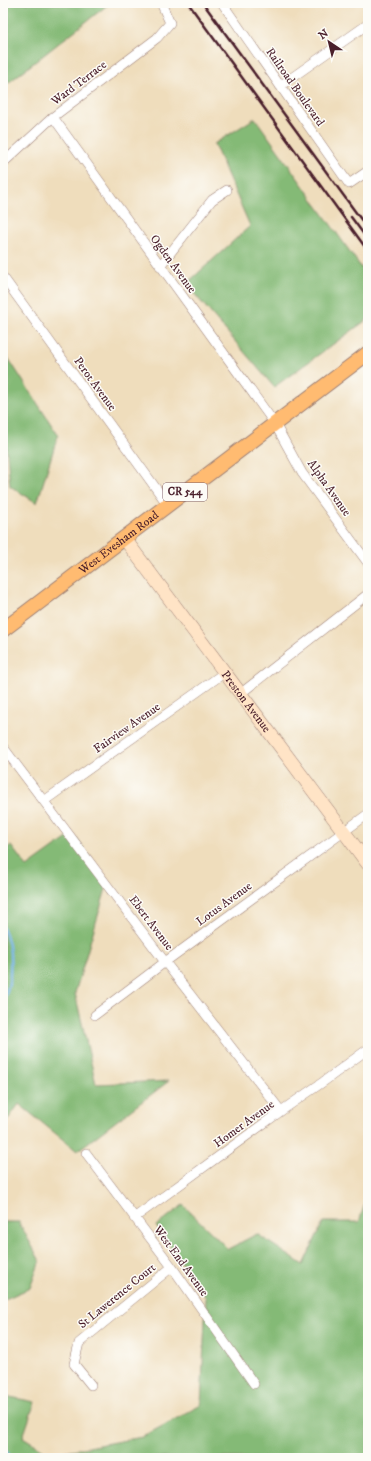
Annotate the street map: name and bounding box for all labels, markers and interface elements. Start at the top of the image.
north arrow [309,22,349,62]
text: N [316,26,332,43]
street label: Railroad Boulevard [262,45,328,129]
street label: Ward Terrace [48,57,110,109]
street label: Ogden Avenue [147,232,199,296]
street label: Perot Avenue [70,354,120,414]
street label: Alpha Avenue [304,457,354,519]
road number: CR 544 [163,483,207,501]
street label: West Evesham Road [75,507,161,578]
street label: Preston Avenue [218,667,274,735]
street label: Fairview Avenue [91,699,163,757]
street label: Lotus Avenue [193,879,255,929]
street label: Ebert Avenue [126,893,176,953]
street label: Homer Avenue [211,1097,277,1151]
street label: West End Avenue [150,1222,212,1299]
street label: St Lawerence Court [75,1260,159,1332]

